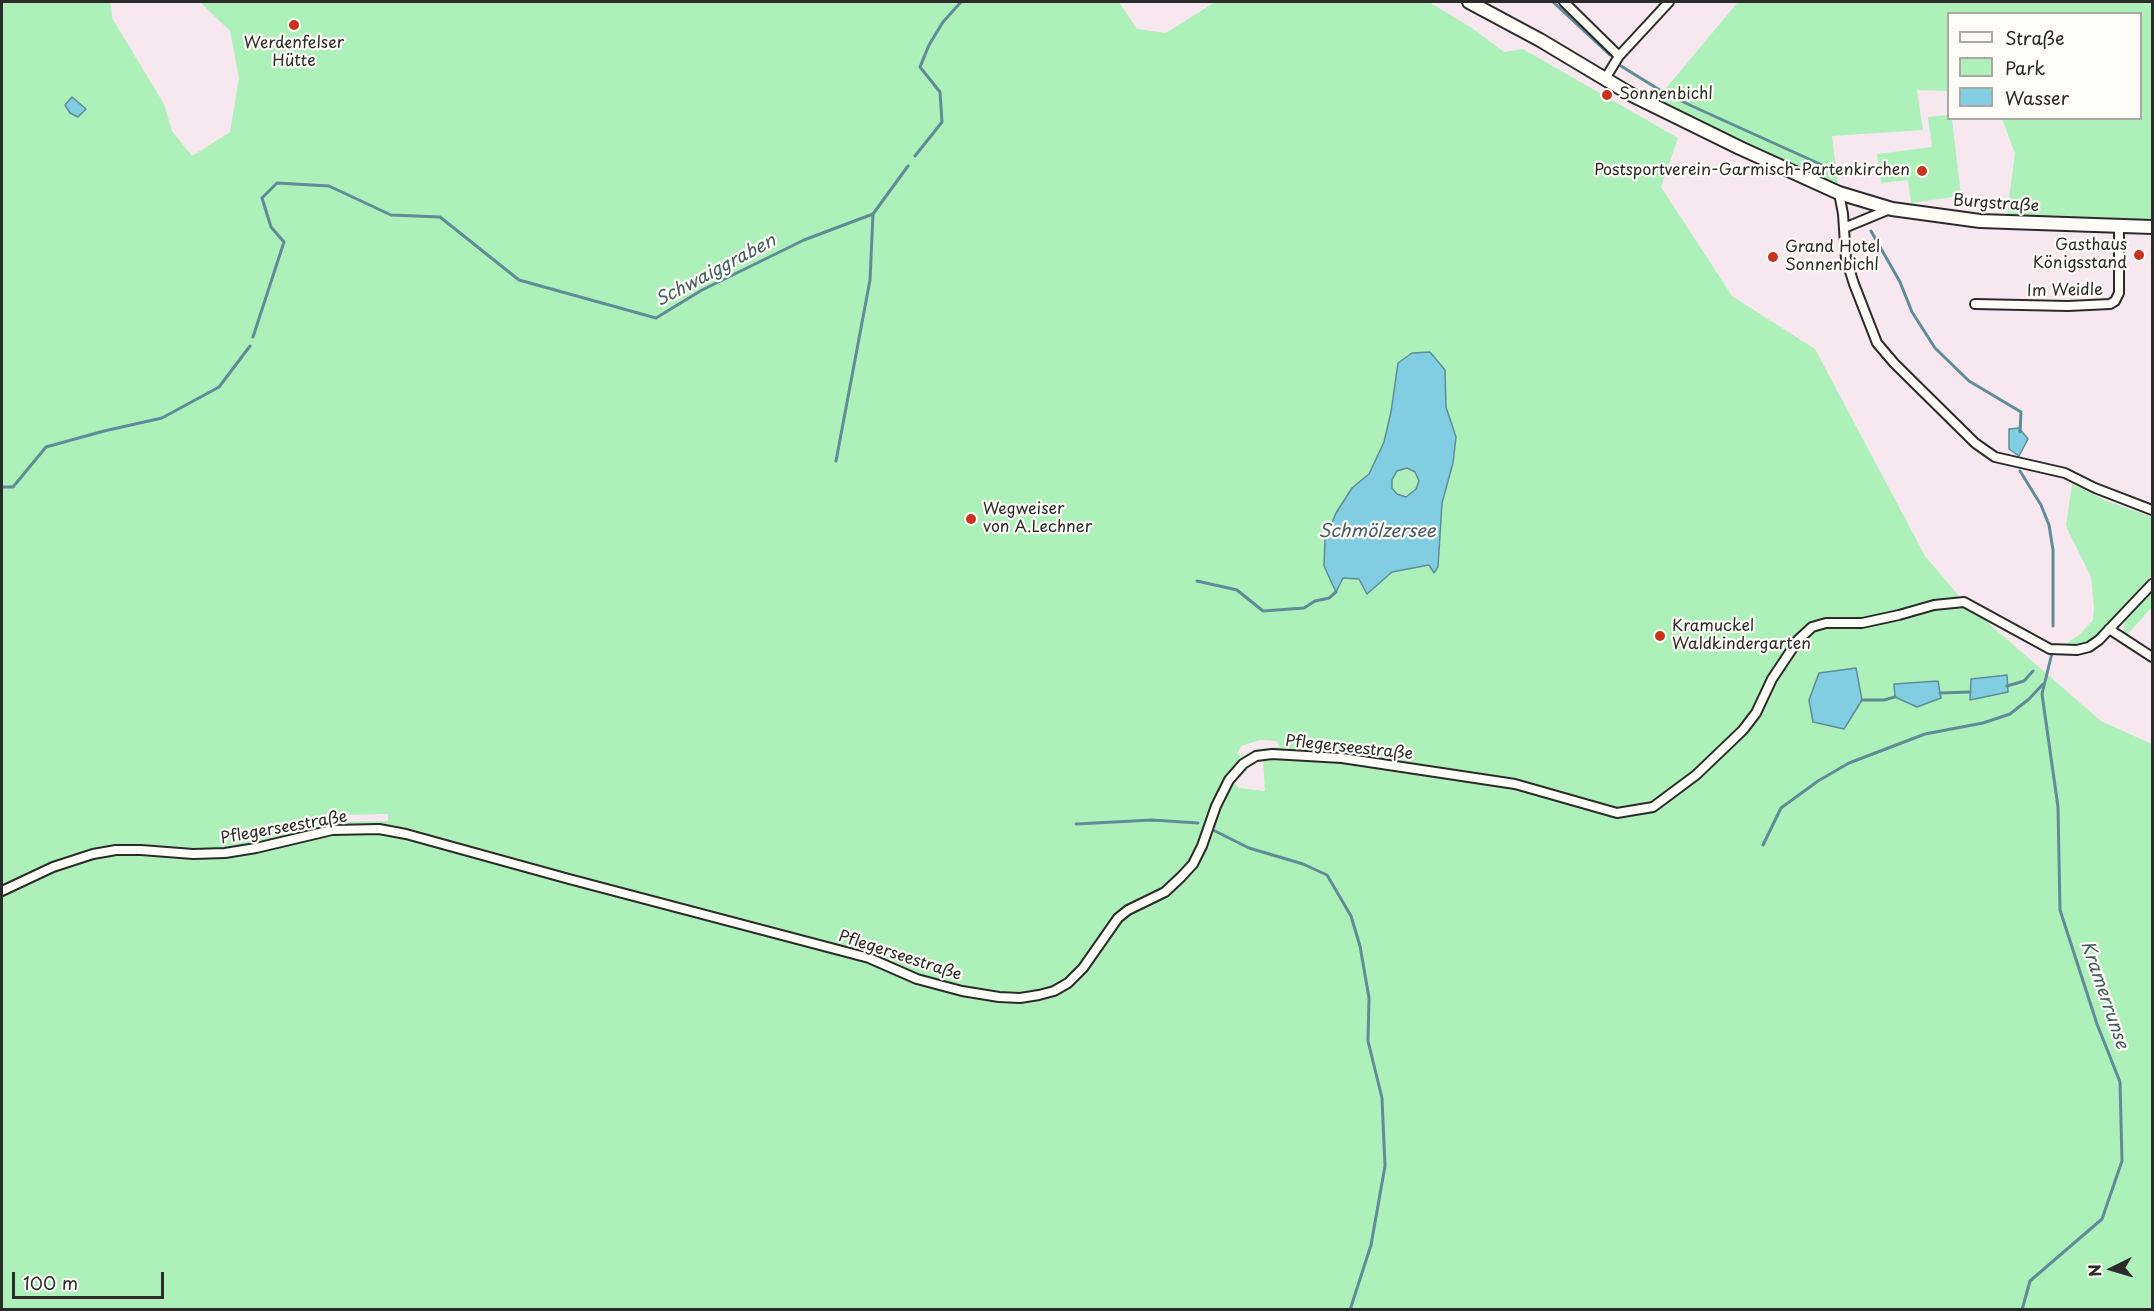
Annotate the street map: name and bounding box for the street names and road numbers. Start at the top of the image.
street label: Burgstraße [1952,191,2040,217]
street label: Im Weidle [2027,281,2103,301]
street label: Pflegerseestraße [1284,732,1414,764]
street label: Pflegerseestraße [219,807,349,849]
street label: Pflegerseestraße [836,927,964,985]

